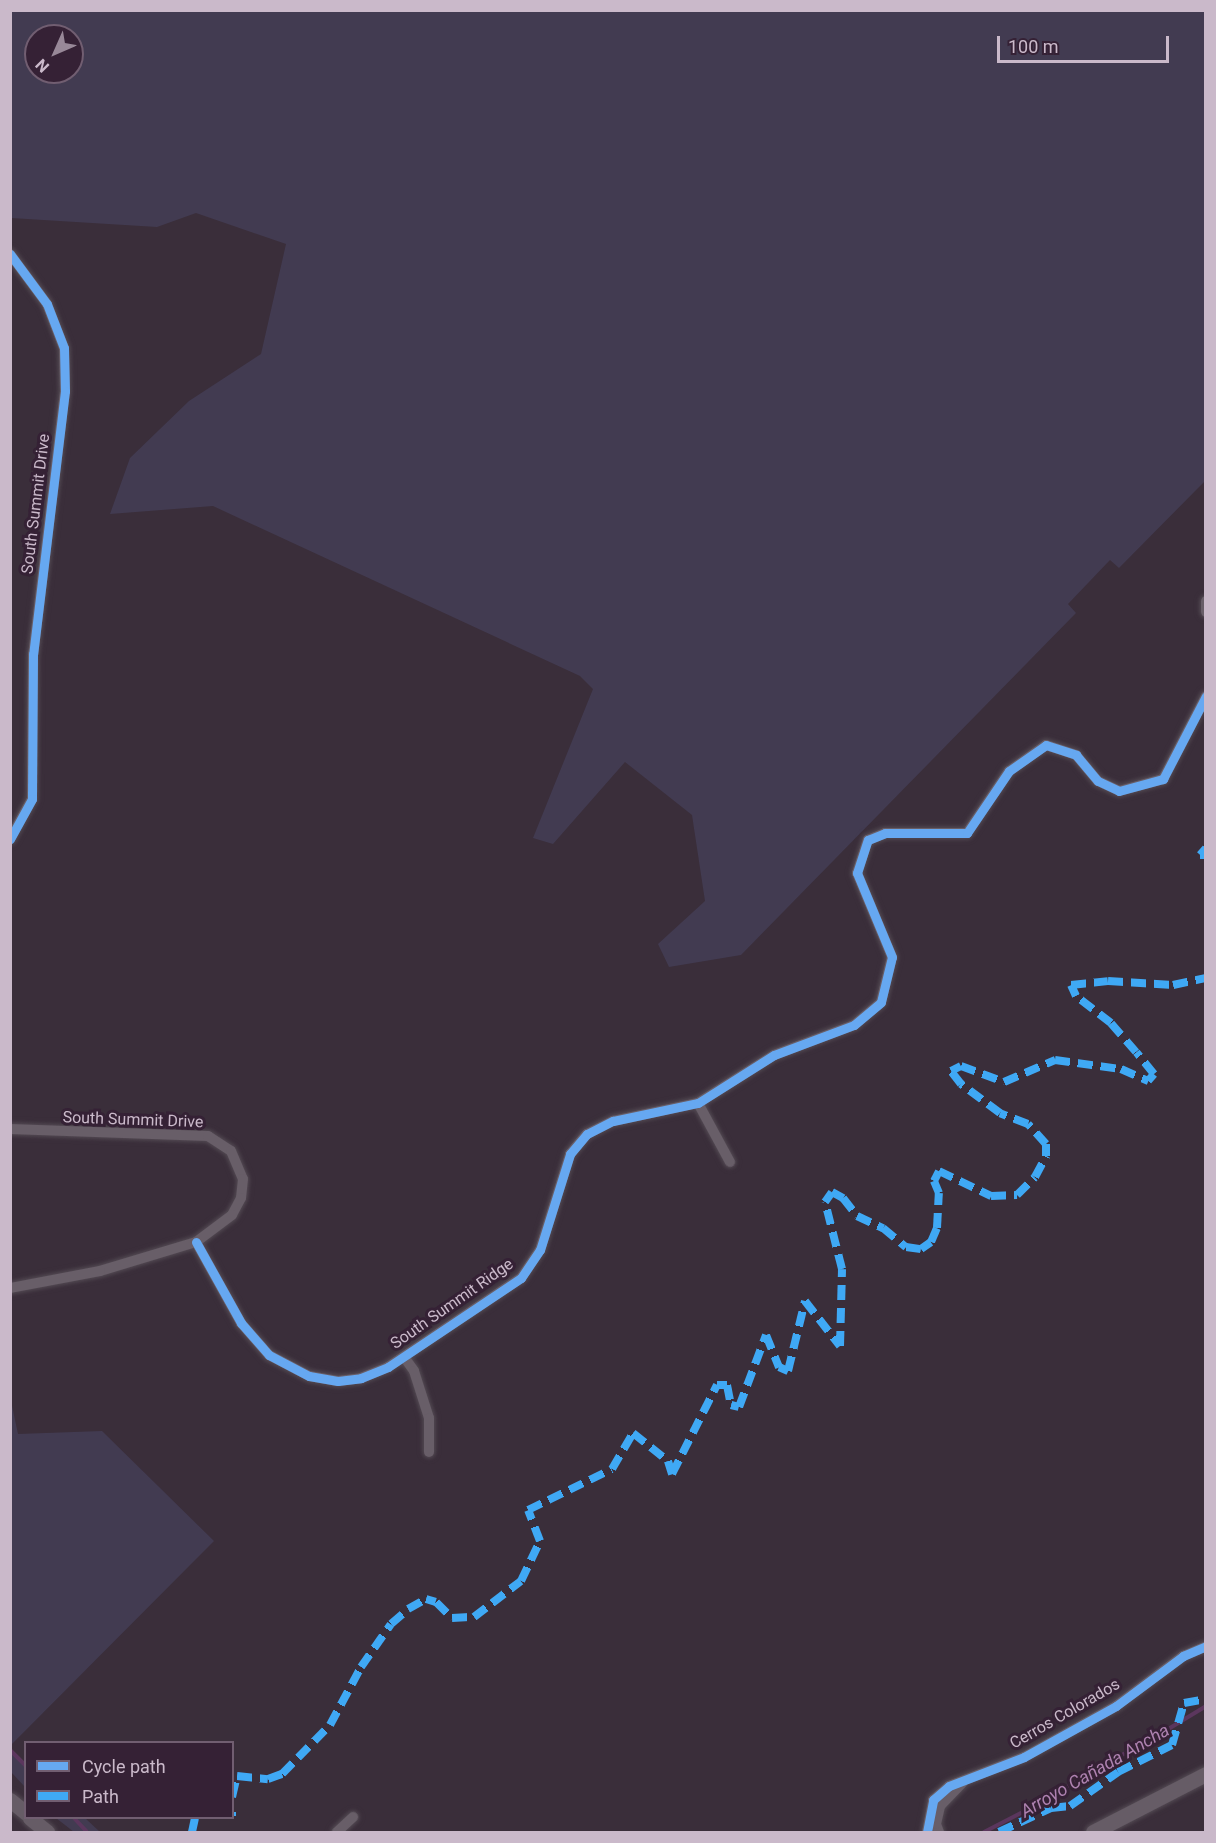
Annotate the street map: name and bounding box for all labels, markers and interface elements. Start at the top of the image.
north arrow [24,24,84,84]
scale bar [1000,24,1172,62]
text: 100 m [1008,36,1059,57]
text: N [32,55,53,76]
street label: South Summit Drive [18,433,54,575]
street label: South Summit Drive [62,1108,204,1132]
street label: South Summit Ridge [387,1255,517,1353]
street label: Cerros Colorados [1007,1675,1123,1753]
water label: Arroyo Cañada Ancha [1017,1720,1173,1822]
legend [24,1741,234,1819]
text: Cycle path [82,1756,166,1777]
text: Path [82,1786,119,1807]

